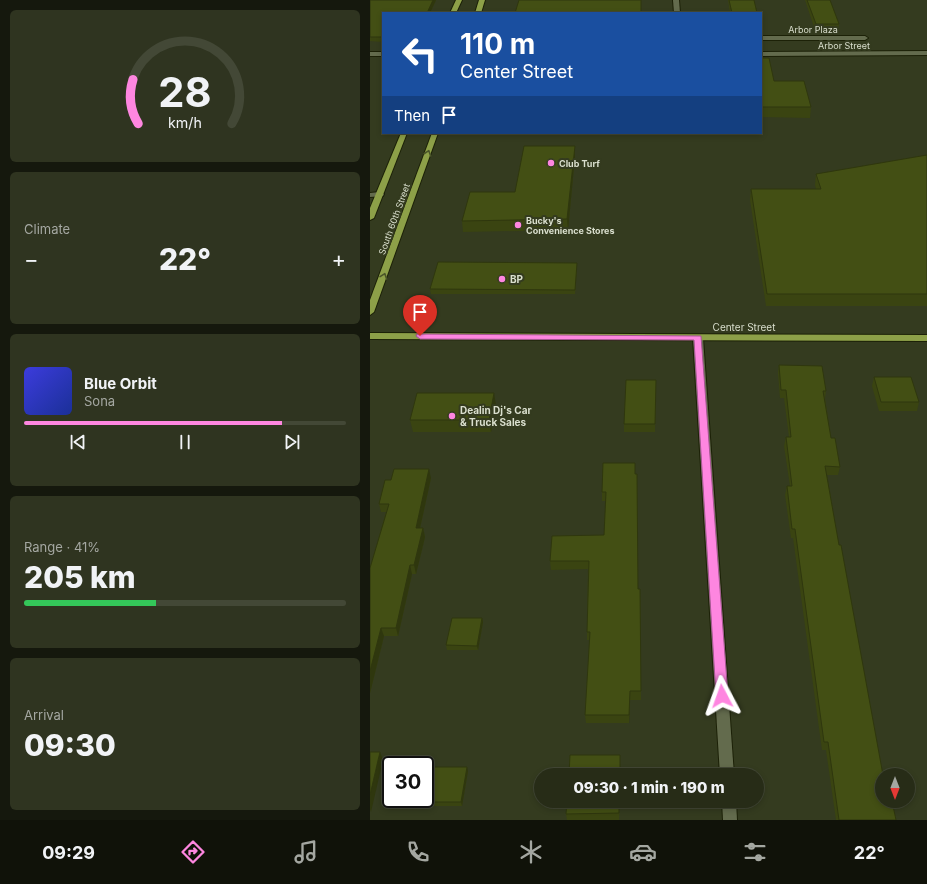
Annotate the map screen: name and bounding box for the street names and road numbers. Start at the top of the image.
street label: Arbor Plaza [788,24,838,35]
street label: Arbor Street [818,40,870,51]
street label: South 60th Street [376,182,412,256]
street label: Center Street [713,321,776,333]

